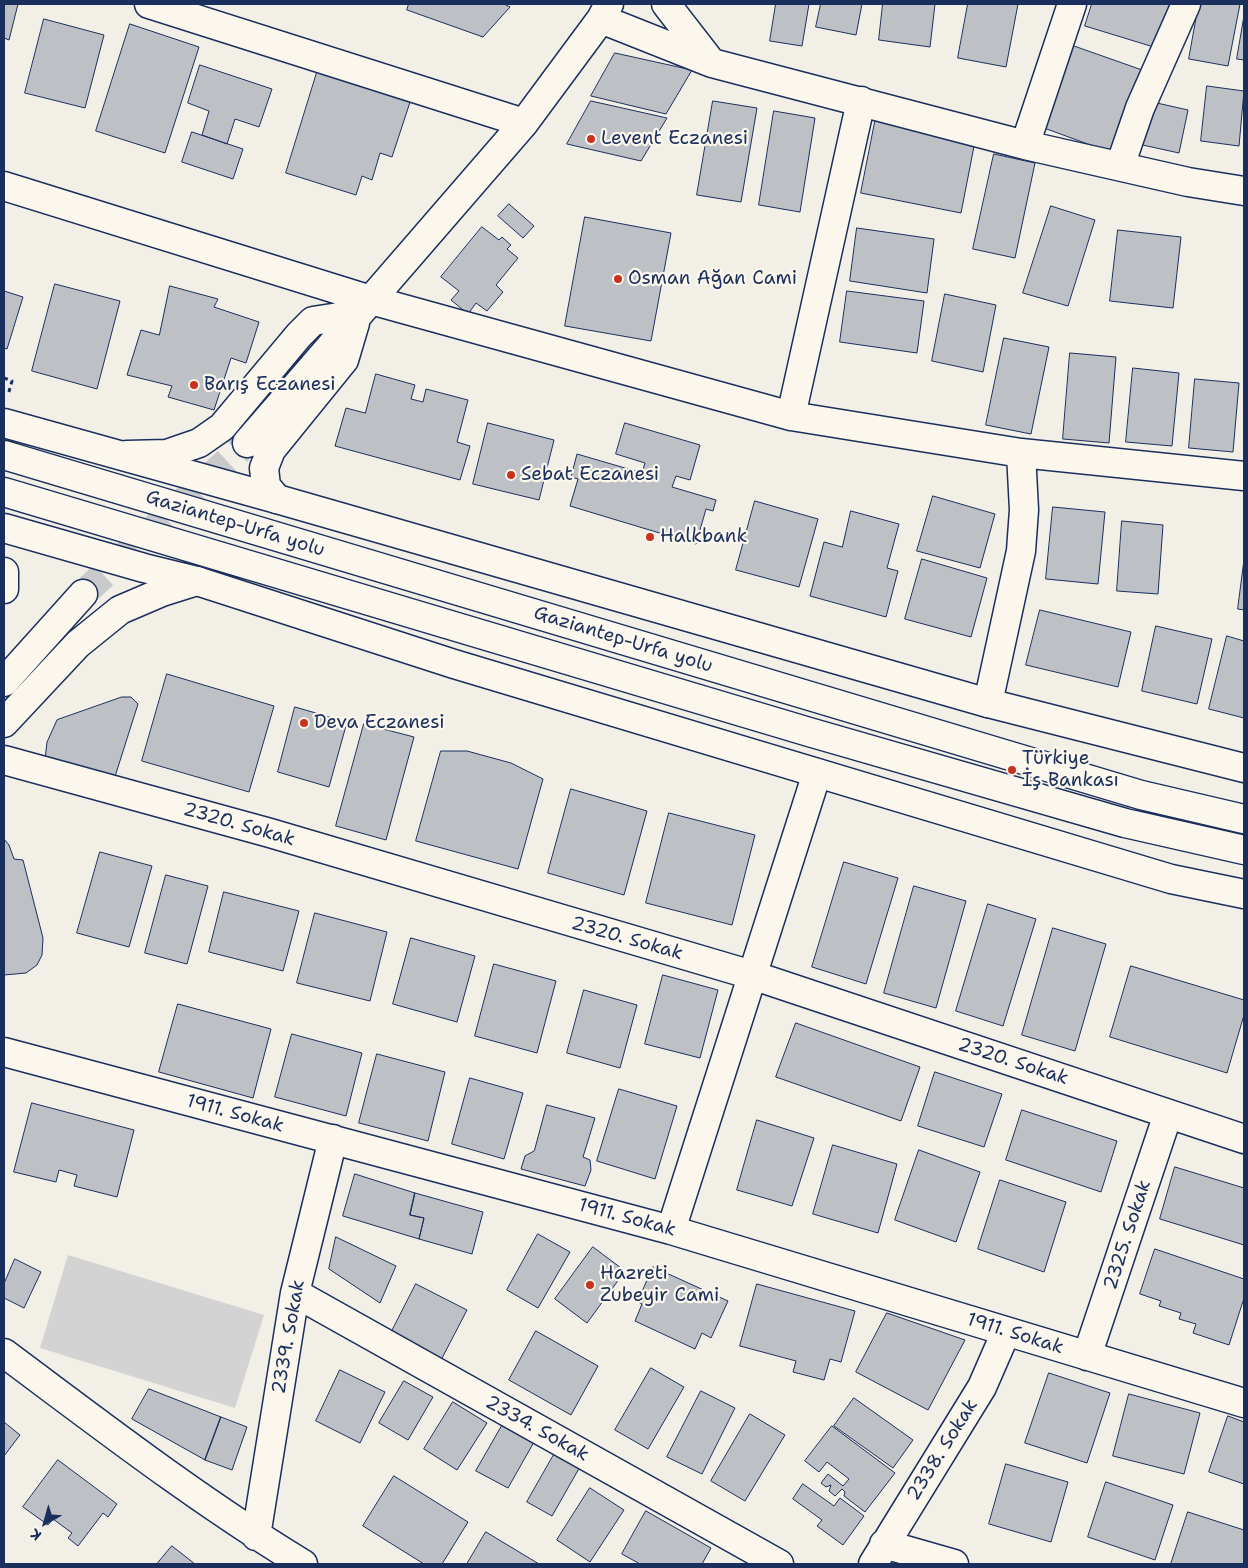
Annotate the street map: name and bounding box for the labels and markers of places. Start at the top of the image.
place label: Levent Eczanesi [601,128,748,150]
marker: Levent Eczanesi [585,133,597,145]
place label: Osman Ağan Cami [628,268,797,290]
marker: Osman Ağan Cami [612,273,624,285]
place label: Barış Eczanesi [204,374,336,396]
marker: Barış Eczanesi [188,379,200,391]
place label: Sebat Eczanesi [521,464,659,486]
marker: Sebat Eczanesi [505,469,517,481]
place label: Halkbank [660,526,747,548]
marker: Halkbank [644,531,656,543]
place label: Deva Eczanesi [314,712,445,734]
marker: Deva Eczanesi [298,717,310,729]
place label: Türkiye İş Bankası [1022,748,1119,792]
marker: Türkiye İş Bankası [1006,764,1018,776]
place label: Hazreti Zubeyir Cami [600,1263,719,1307]
marker: Hazreti Zubeyir Cami [584,1279,596,1291]

